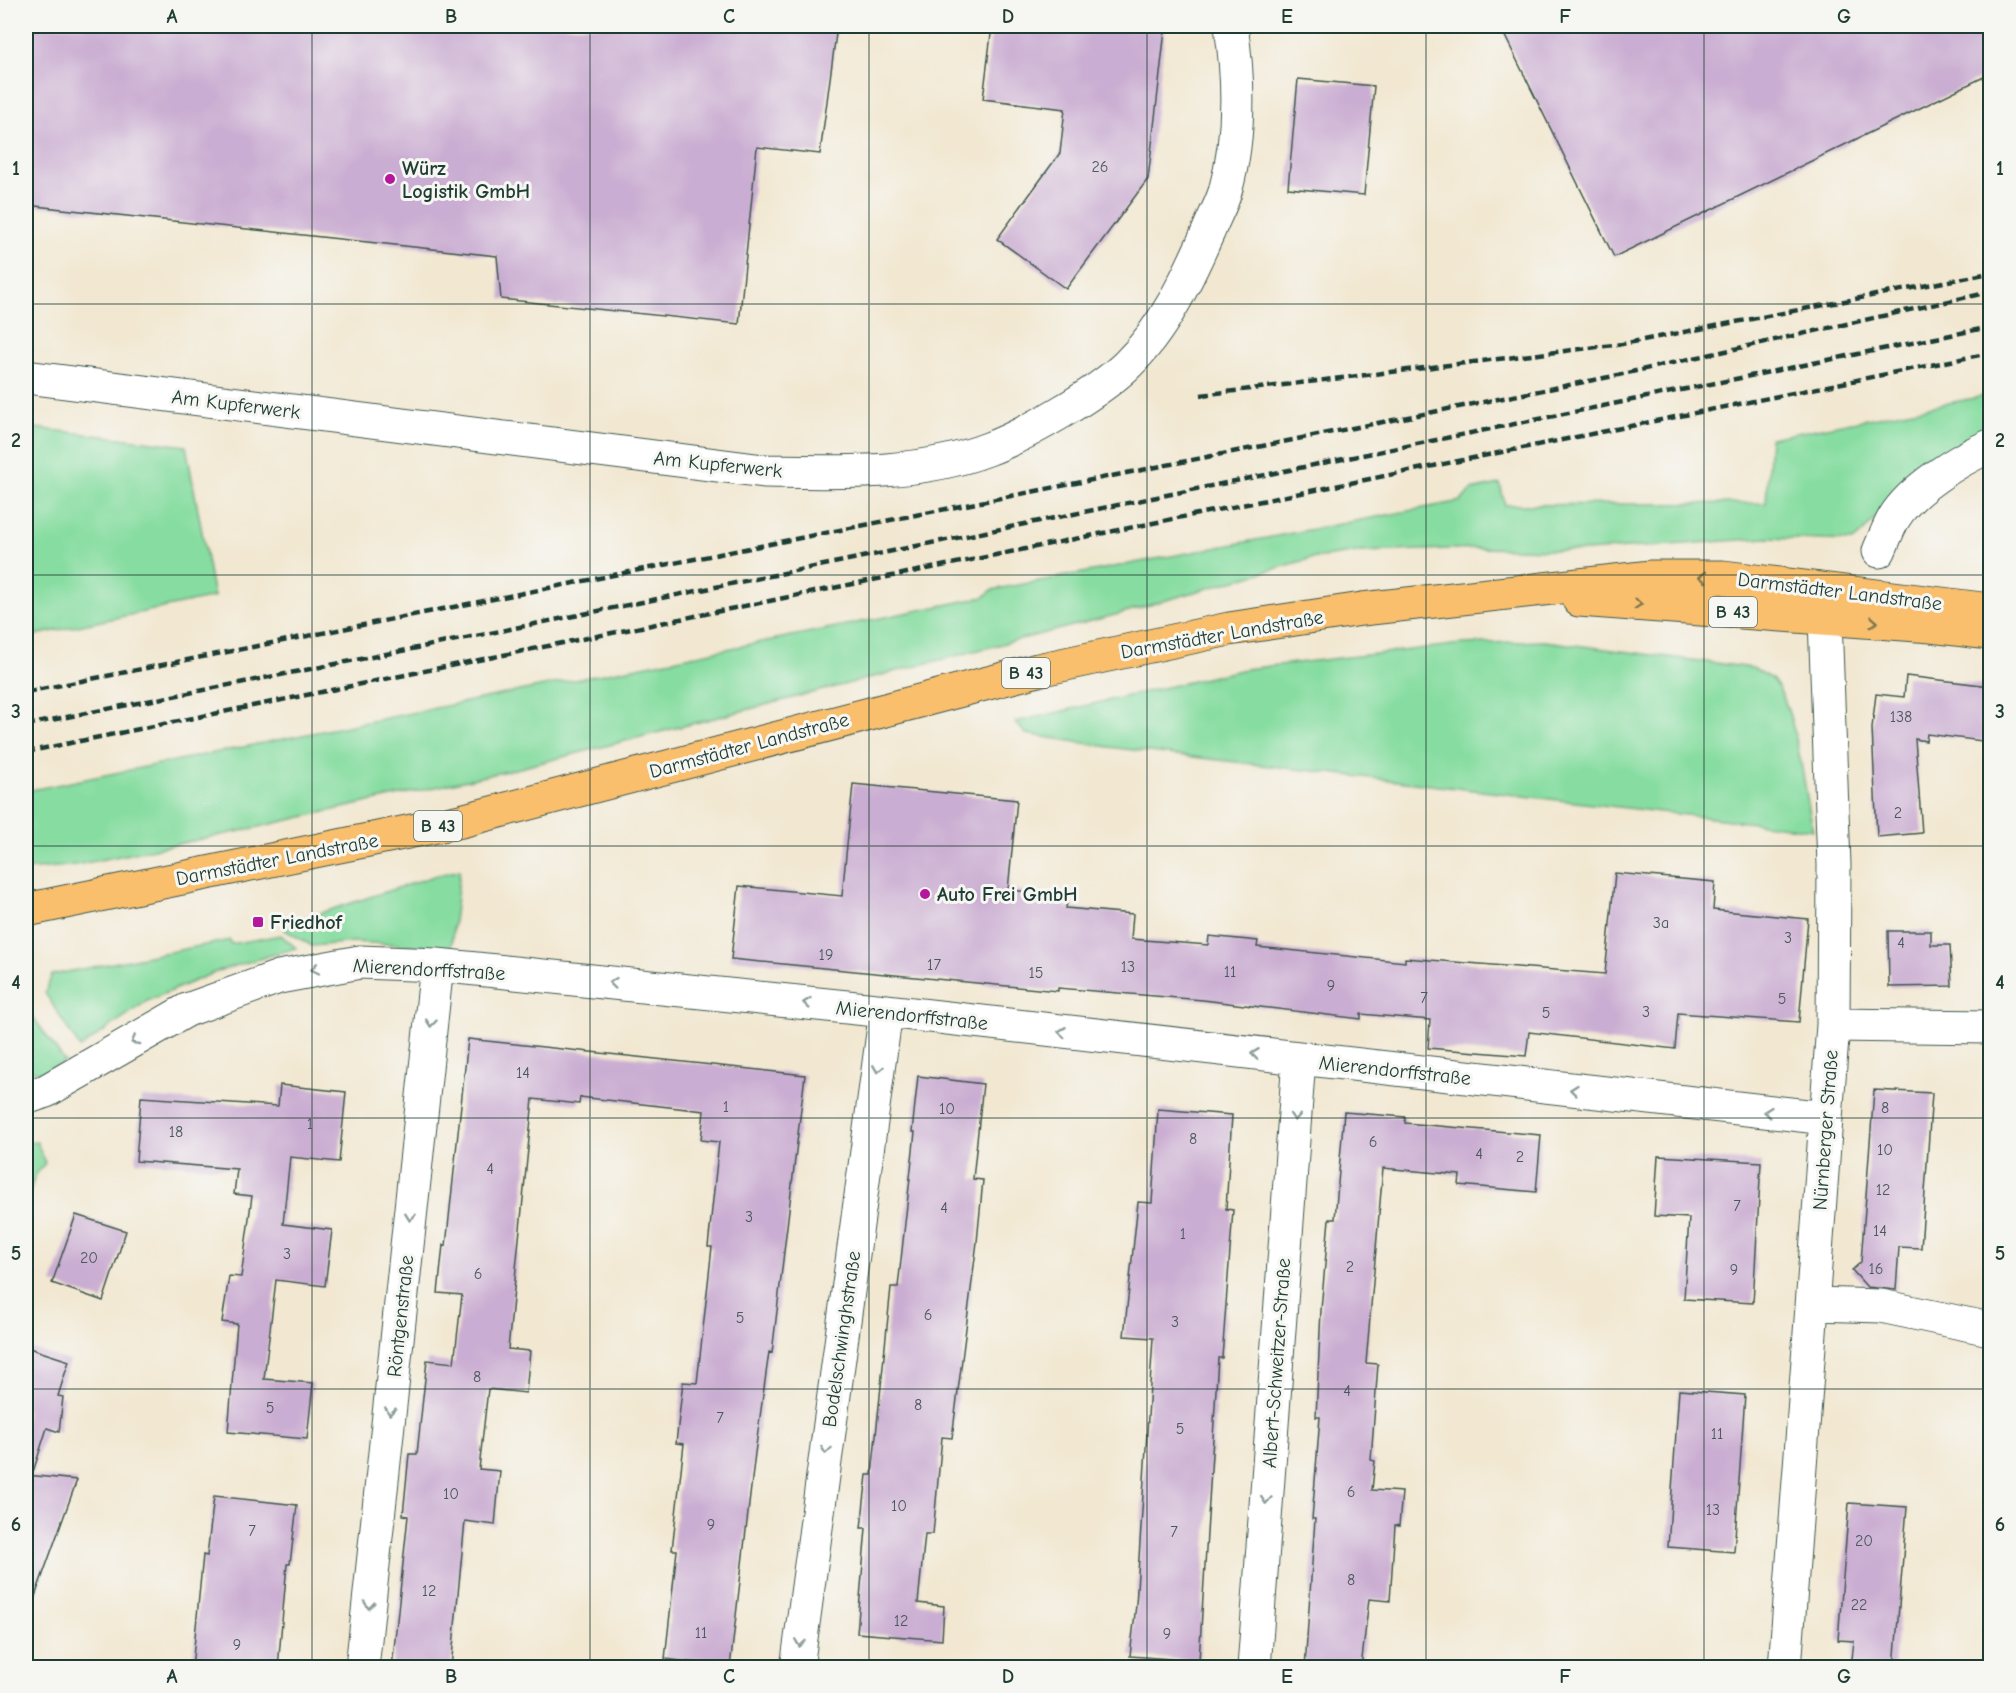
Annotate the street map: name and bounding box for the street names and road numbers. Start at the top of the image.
street label: Am Kupferwerk [170,385,302,424]
street label: Am Kupferwerk [652,446,784,483]
street label: Darmstädter Landstraße [1736,568,1943,615]
road number: B 43 [1709,597,1757,627]
street label: Darmstädter Landstraße [1119,605,1325,664]
road number: B 43 [1002,658,1050,688]
street label: Darmstädter Landstraße [647,708,851,783]
road number: B 43 [414,811,462,841]
street label: Darmstädter Landstraße [174,829,380,890]
street label: Mierendorffstraße [352,954,506,985]
street label: Mierendorffstraße [835,996,989,1035]
street label: Nürnberger Straße [1808,1049,1843,1211]
street label: Mierendorffstraße [1318,1051,1472,1090]
street label: Bodelschwinghstraße [818,1249,865,1429]
street label: Röntgenstraße [383,1254,418,1378]
street label: Albert-Schweitzer-Straße [1258,1257,1295,1469]

